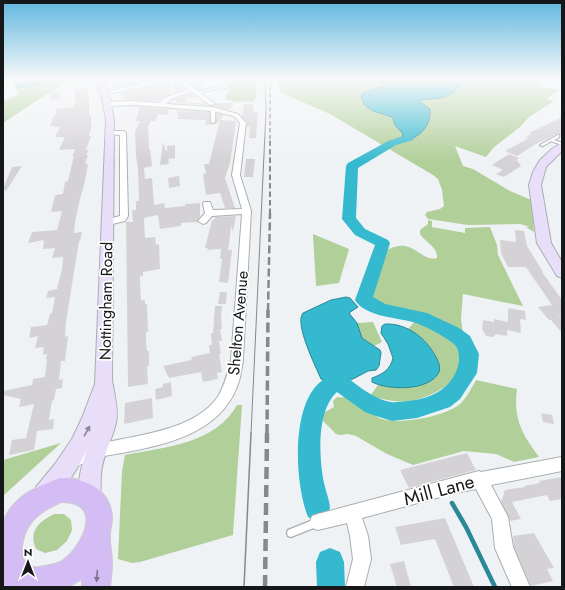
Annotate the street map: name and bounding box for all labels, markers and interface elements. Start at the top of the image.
street label: Nottingham Road [93,242,119,360]
street label: Shelton Avenue [222,270,254,376]
one-way arrow [83,425,90,437]
street label: Mill Lane [401,468,478,512]
north arrow [8,542,48,582]
text: N [24,544,32,560]
one-way arrow [93,570,100,582]

